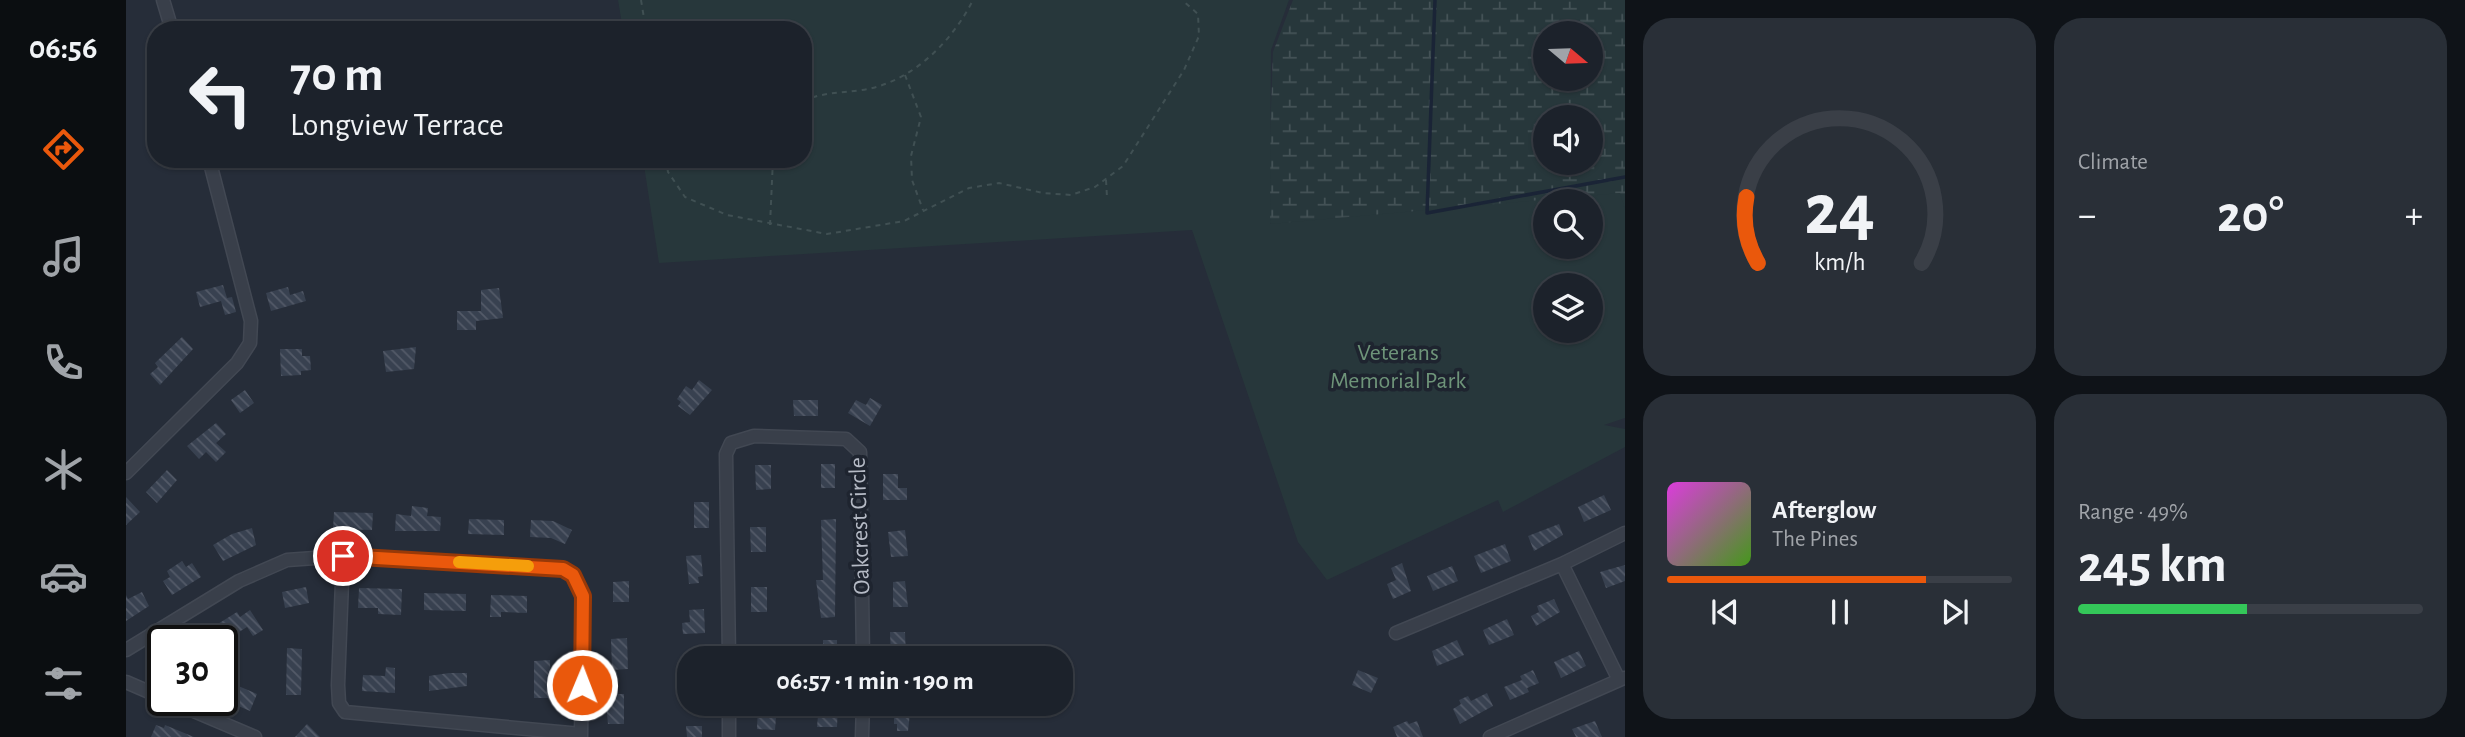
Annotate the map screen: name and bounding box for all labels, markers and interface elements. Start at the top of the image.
north arrow [1533,21,1603,91]
map controls [1533,21,1603,343]
text: 06:56 [29,32,97,64]
icon: left [175,49,266,140]
text: 70 m [290,51,384,100]
button: sound [1533,105,1603,175]
text: Longview Terrace [290,109,504,141]
icon: directions [39,125,88,174]
text: Climate [2078,151,2148,174]
text: 24 [1804,175,1875,248]
button: search [1533,189,1603,259]
text: 20° [2217,189,2284,241]
text: − [2078,197,2096,235]
text: + [2405,197,2423,235]
icon: music [39,232,88,281]
text: km/h [1814,250,1865,275]
button: layers [1533,273,1603,343]
icon: phone [39,338,88,387]
park label: Veterans Memorial Park [1330,341,1466,393]
icon: climate [39,445,88,494]
street label: Oakcrest Circle [846,457,874,595]
text: Afterglow [1772,497,1876,523]
text: Range · 49% [2078,501,2188,524]
pin [313,526,373,586]
text: The Pines [1772,528,1858,551]
icon: arrive [324,537,362,575]
text: 245 km [2078,539,2227,591]
icon: car [39,552,88,601]
icon: previous [1706,593,1744,631]
icon: pause [1821,593,1859,631]
icon: next [1936,593,1974,631]
speed limit sign: 30 [147,625,238,716]
position arrow [545,648,619,722]
icon: filters [39,659,88,708]
text: 06:57 · 1 min · 190 m [776,668,974,694]

